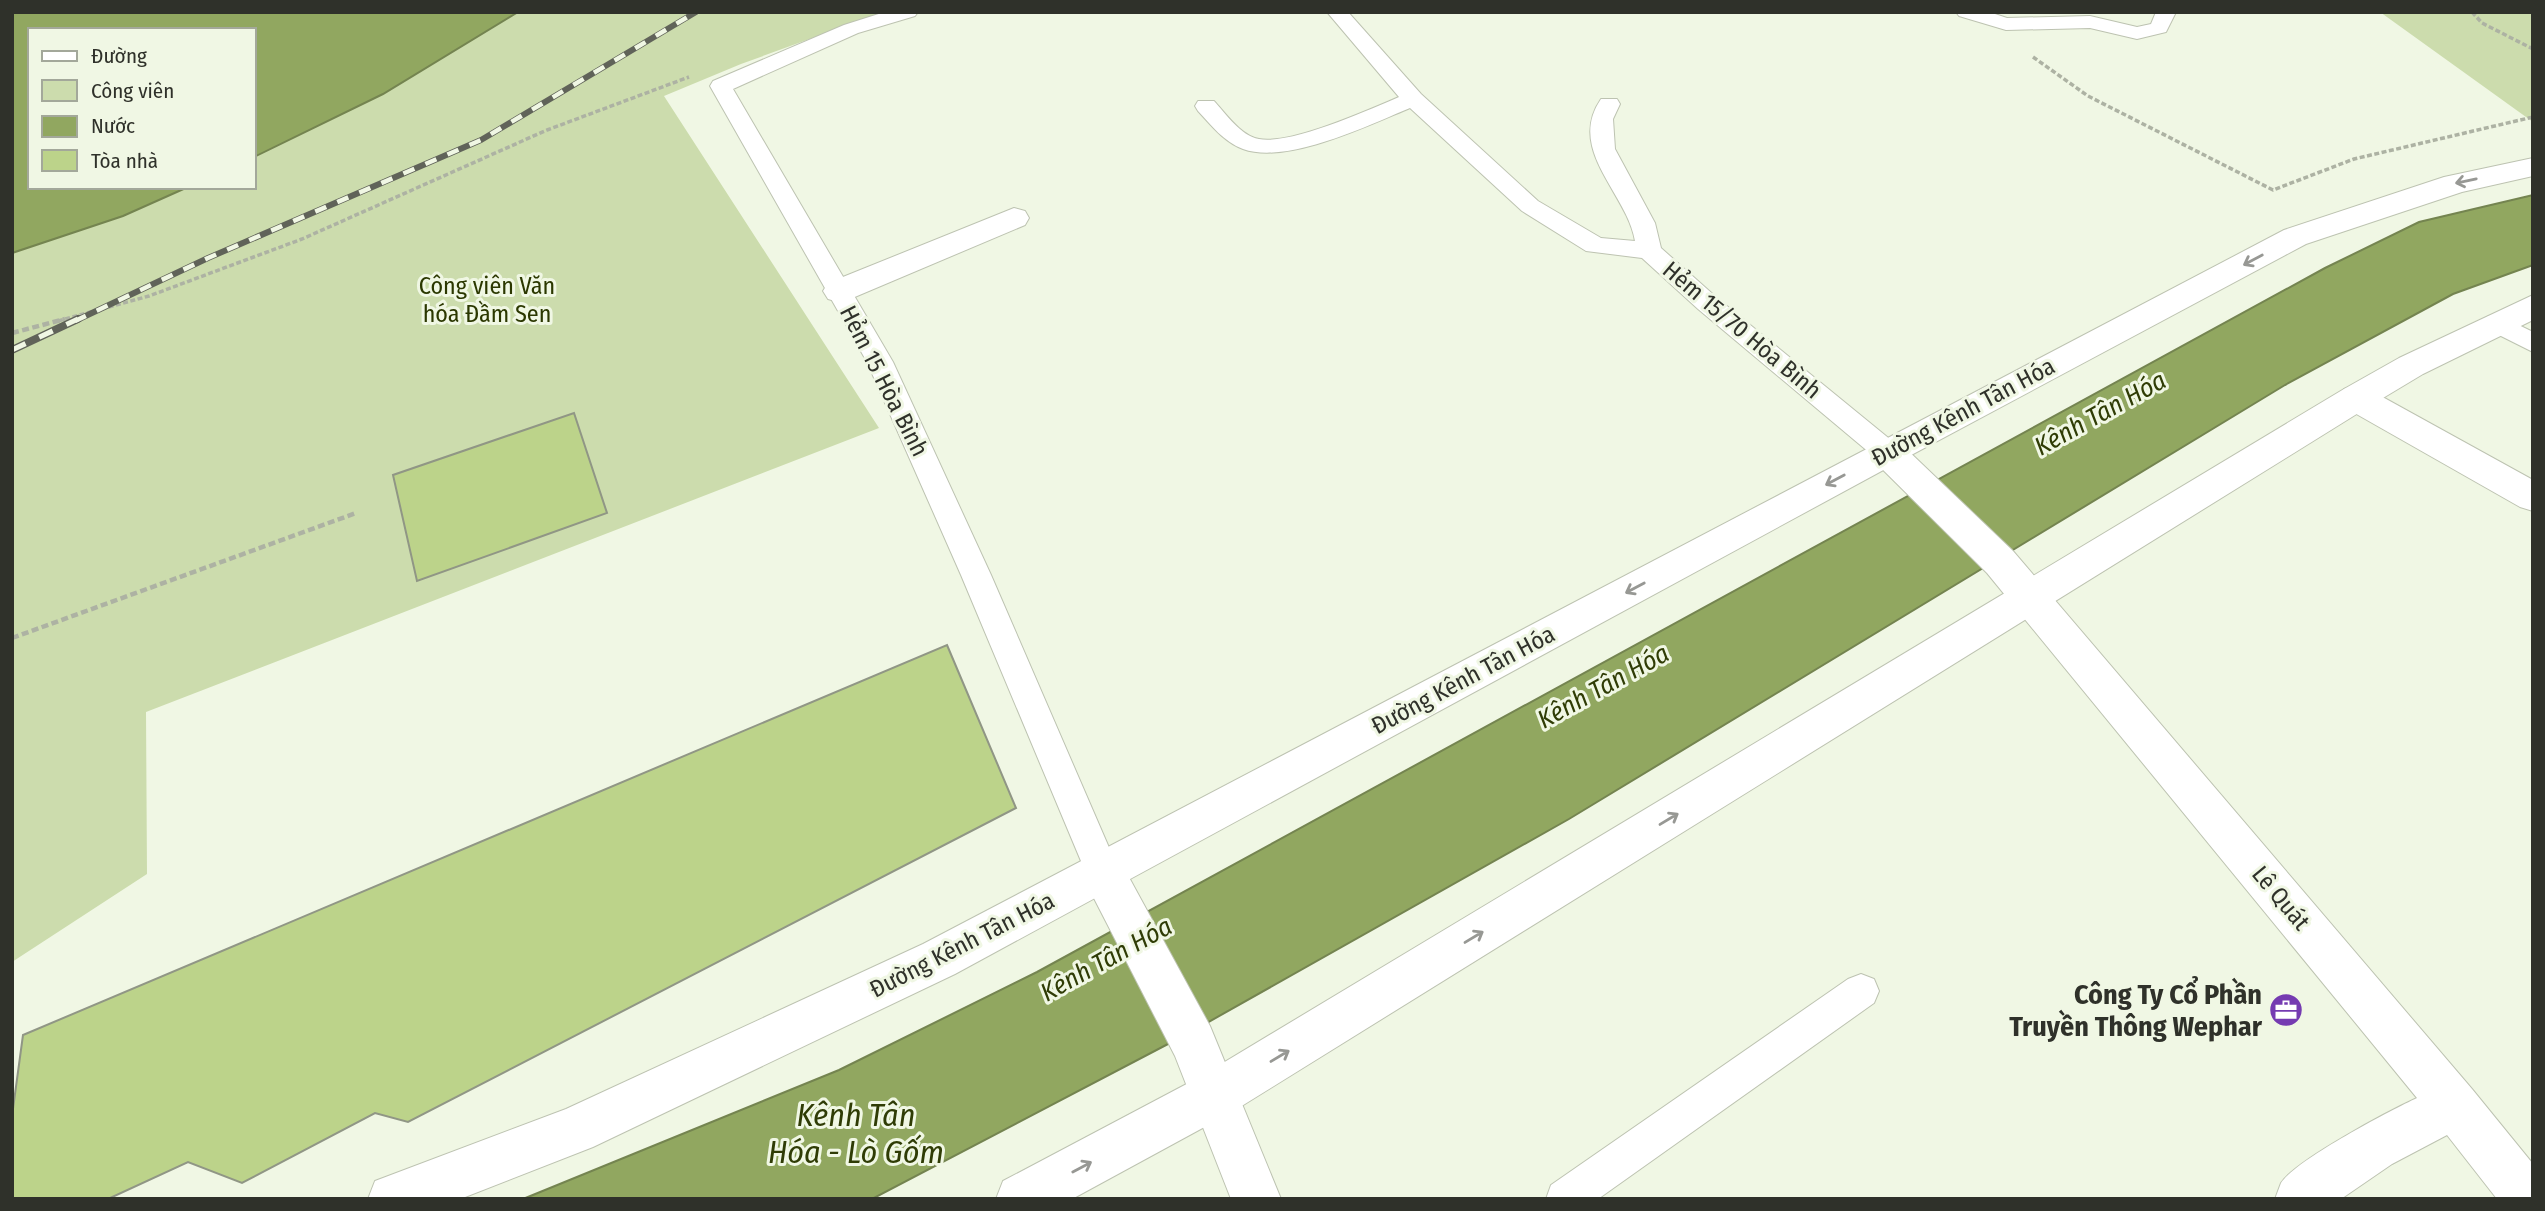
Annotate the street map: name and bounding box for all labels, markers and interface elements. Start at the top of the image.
legend [28,28,256,189]
text: Đường [91,43,147,69]
text: Công viên [91,78,174,104]
text: Nước [91,113,135,139]
text: Tòa nhà [91,148,158,174]
one-way arrow [2455,175,2478,189]
one-way arrow [2243,253,2264,267]
street label: Hẻm 15/70 Hòa Bình [1657,256,1827,404]
park label: Công viên Văn hóa Đầm Sen [419,272,555,328]
street label: Hẻm 15 Hòa Bình [834,301,934,461]
street label: Đường Kênh Tân Hóa [1867,352,2059,472]
water label: Kênh Tân Hóa [2029,365,2171,462]
one-way arrow [1825,474,1846,487]
one-way arrow [1625,581,1645,595]
street label: Đường Kênh Tân Hóa [1367,620,1559,740]
water label: Kênh Tân Hóa [1532,638,1674,735]
one-way arrow [1658,811,1678,825]
street label: Lê Quát [2246,860,2316,936]
street label: Đường Kênh Tân Hóa [865,886,1059,1004]
water label: Kênh Tân Hóa [1035,911,1177,1008]
one-way arrow [1464,930,1484,944]
place label: Công Ty Cổ Phần Truyền Thông Wephar [2009,976,2263,1043]
office icon: Công Ty Cổ Phần Truyền Thông Wephar [2267,991,2305,1029]
one-way arrow [1270,1049,1290,1063]
water label: Kênh Tân Hóa - Lò Gốm [768,1096,944,1171]
one-way arrow [1071,1159,1091,1173]

